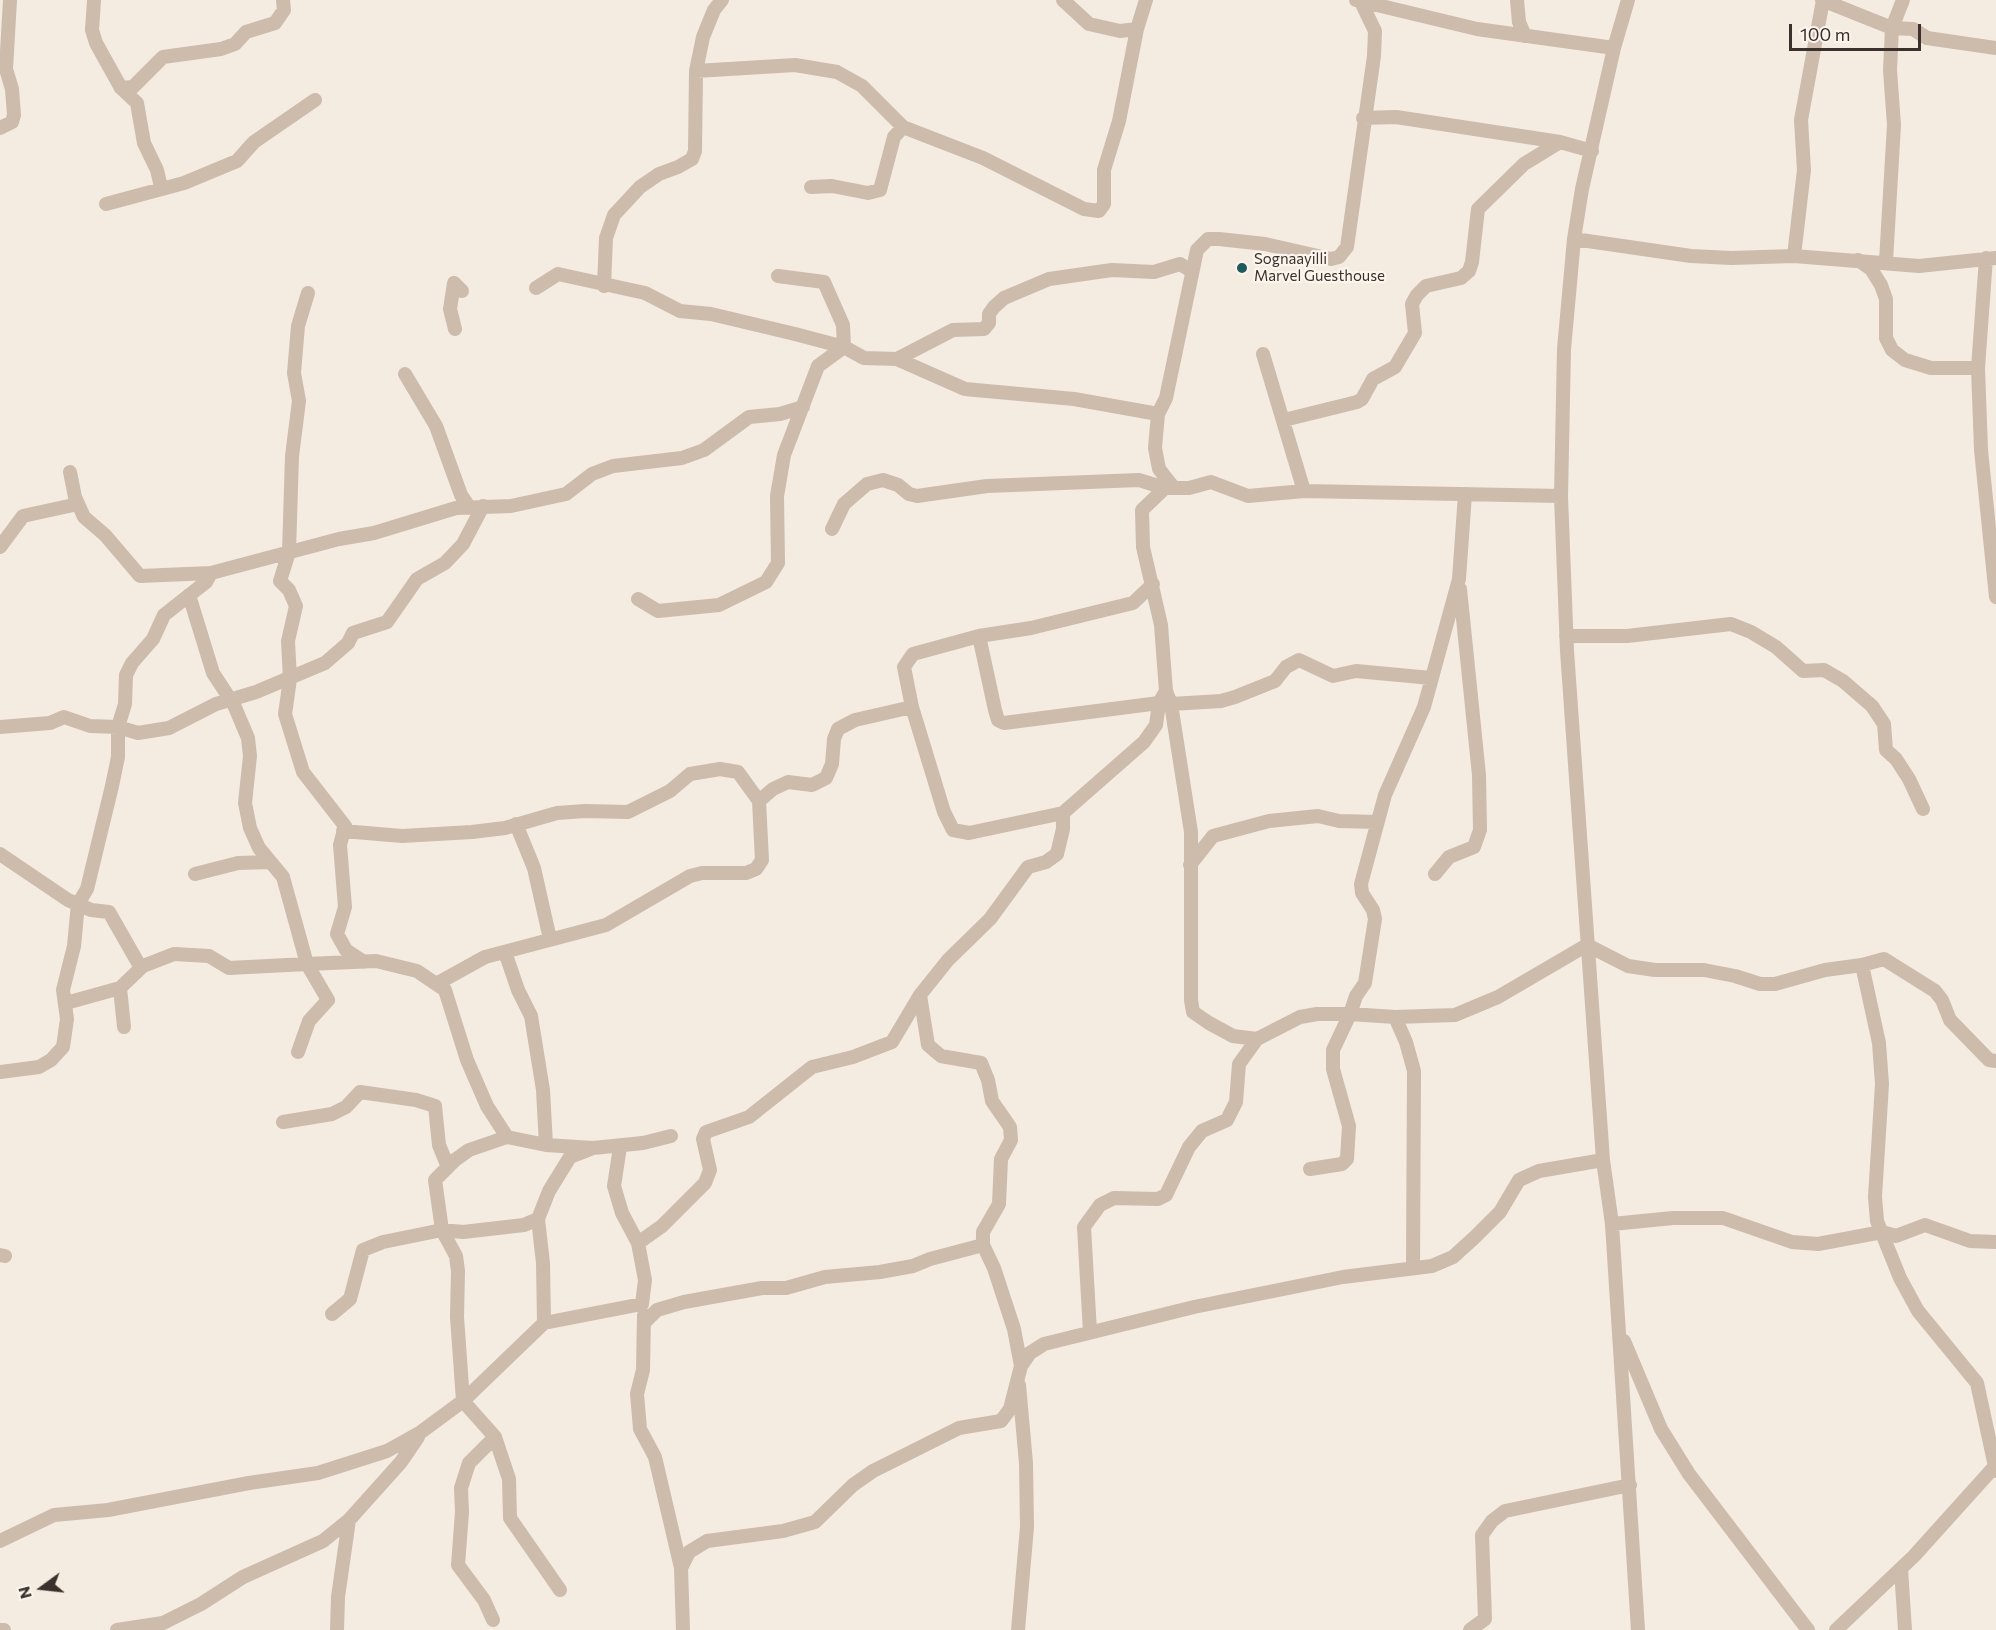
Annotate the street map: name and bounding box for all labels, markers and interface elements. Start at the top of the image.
scale bar [1792,12,1924,50]
text: 100 m [1800,23,1850,45]
place label: Sognaayilli Marvel Guesthouse [1254,250,1385,285]
marker: Sognaayilli Marvel Guesthouse [1235,261,1249,275]
north arrow [12,1558,72,1618]
text: N [13,1585,35,1601]

